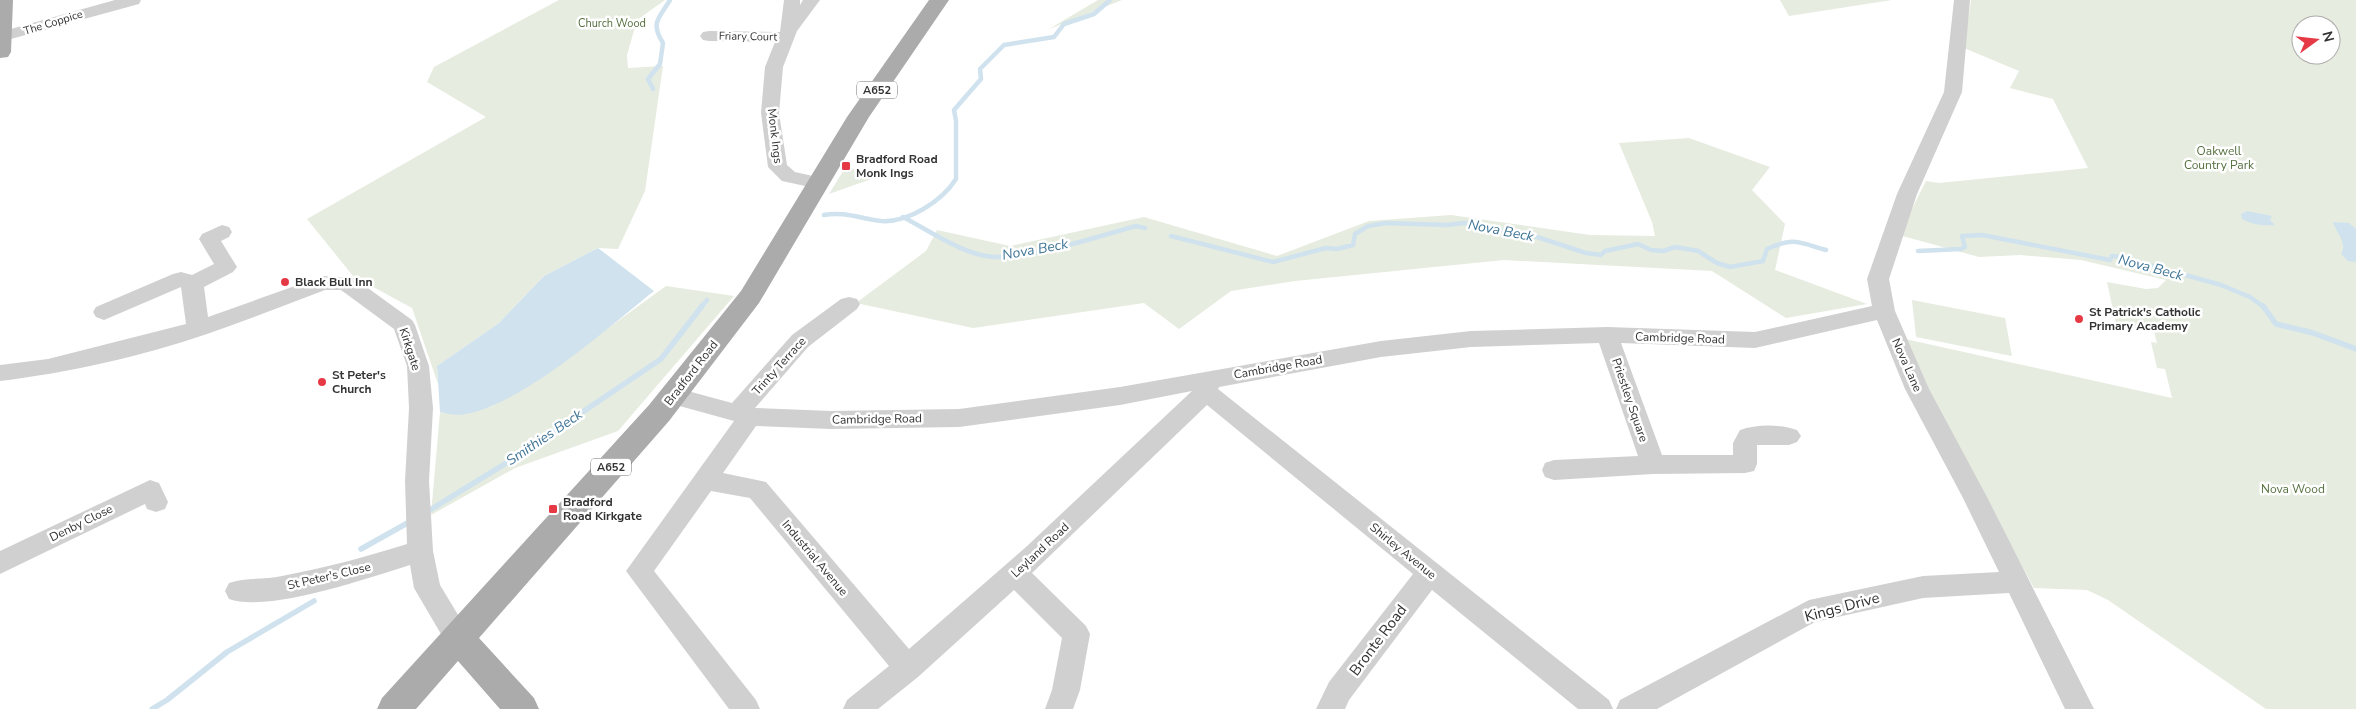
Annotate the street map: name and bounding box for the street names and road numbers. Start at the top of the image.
street label: The Coppice [22,6,85,39]
street label: Friary Court [719,28,777,45]
road number: A652 [857,82,897,98]
street label: Monk Ings [764,107,786,165]
street label: Kirkgate [396,325,424,373]
street label: Cambridge Road [1635,328,1725,348]
street label: Trinty Terrace [749,333,809,399]
street label: Nova Lane [1888,336,1926,394]
street label: Bradford Road [661,337,721,409]
street label: Cambridge Road [1232,351,1324,383]
street label: Priestley Square [1608,356,1652,444]
street label: Cambridge Road [832,410,922,428]
road number: A652 [591,458,631,476]
street label: Denby Close [47,501,115,545]
street label: Industrial Avenue [779,517,851,599]
street label: Leyland Road [1008,519,1072,581]
street label: Shirley Avenue [1366,519,1440,583]
street label: St Peter's Close [286,559,372,593]
street label: Kings Drive [1802,587,1882,627]
street label: Bronte Road [1345,600,1411,680]

